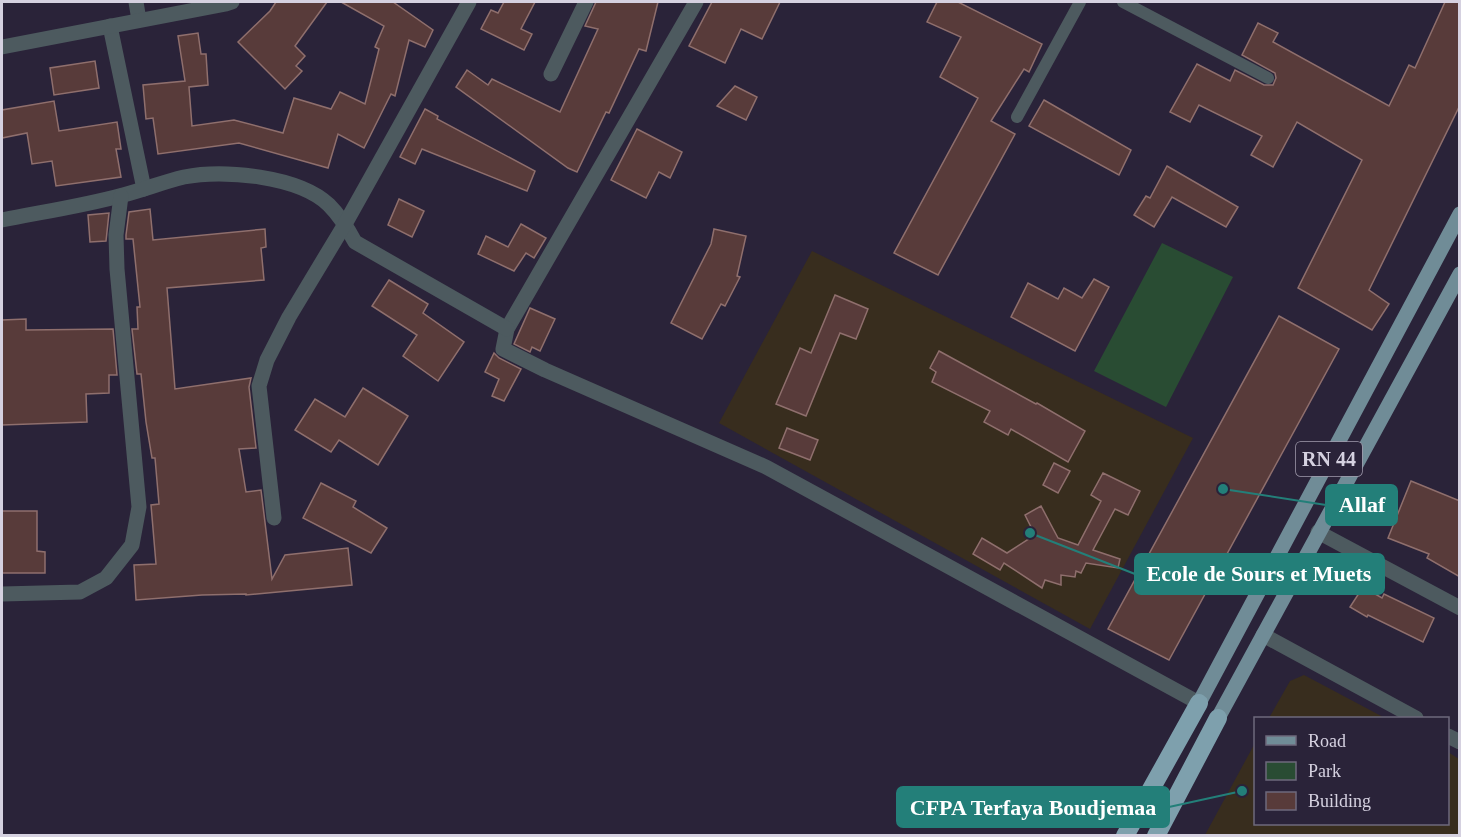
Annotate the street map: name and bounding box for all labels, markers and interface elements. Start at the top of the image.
road number: RN 44 [1296,442,1362,476]
callout: Allaf [1326,485,1397,525]
text: Allaf [1339,492,1386,517]
callout: Ecole de Sours et Muets [1135,554,1384,594]
text: Ecole de Sours et Muets [1147,561,1372,586]
legend [1254,717,1449,825]
text: Road [1308,731,1346,751]
text: Park [1308,761,1341,781]
callout: CFPA Terfaya Boudjemaa [897,787,1169,827]
text: Building [1308,791,1371,811]
text: CFPA Terfaya Boudjemaa [910,795,1156,820]

